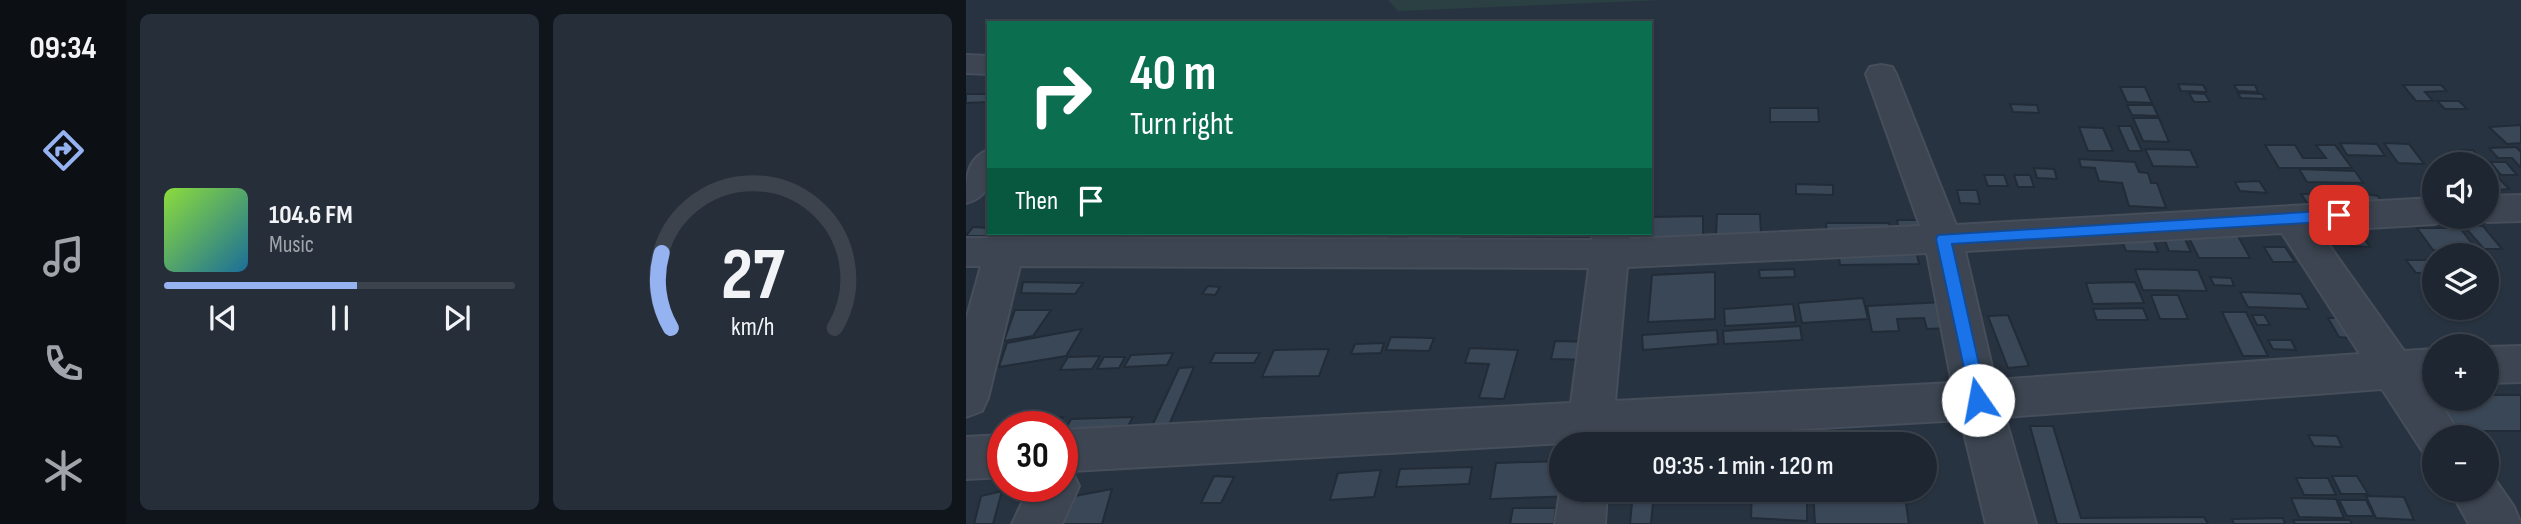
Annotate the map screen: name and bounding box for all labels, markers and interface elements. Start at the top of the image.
text: 09:34 [30,29,96,68]
text: 40 m [1130,45,1216,104]
icon: right [1015,49,1106,140]
text: Turn right [1130,105,1234,144]
icon: directions [39,126,88,175]
map controls [2422,152,2499,502]
button: sound [2422,152,2499,229]
icon: arrive [1072,182,1110,220]
pin [2309,185,2369,245]
text: Then [1015,186,1058,217]
icon: arrive [2320,196,2358,234]
text: 104.6 FM [269,200,353,231]
text: Music [269,231,314,259]
icon: music [39,232,88,281]
text: 27 [721,232,785,320]
button: layers [2422,243,2499,320]
icon: previous [204,299,242,337]
icon: pause [321,299,359,337]
icon: next [438,299,476,337]
text: km/h [731,312,774,343]
button: + [2422,334,2499,411]
icon: phone [39,339,88,388]
position arrow [1941,363,2015,437]
speed limit sign: 30 [987,411,1078,502]
button: − [2422,425,2499,502]
icon: climate [39,446,88,495]
text: 09:35 · 1 min · 120 m [1652,451,1834,482]

